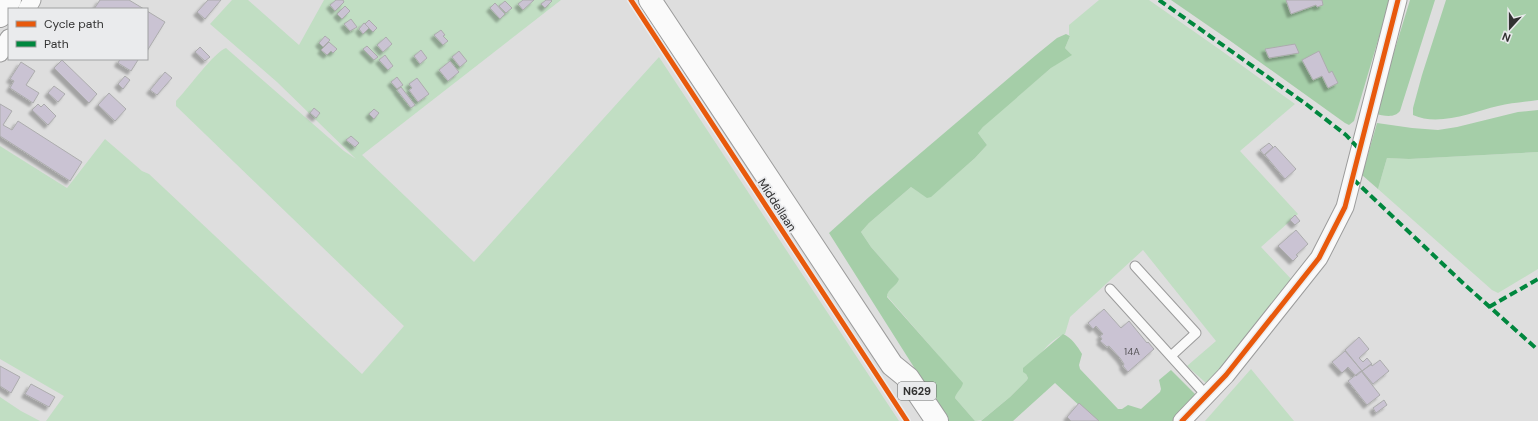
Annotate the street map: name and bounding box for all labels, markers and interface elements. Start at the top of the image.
legend [8,8,148,60]
north arrow [1490,8,1530,48]
text: Cycle path [44,16,104,32]
text: N [1500,29,1513,45]
text: Path [44,36,69,52]
street label: Middellaan [754,175,800,235]
house number: 14A [1124,345,1140,358]
road number: N629 [898,382,936,400]

